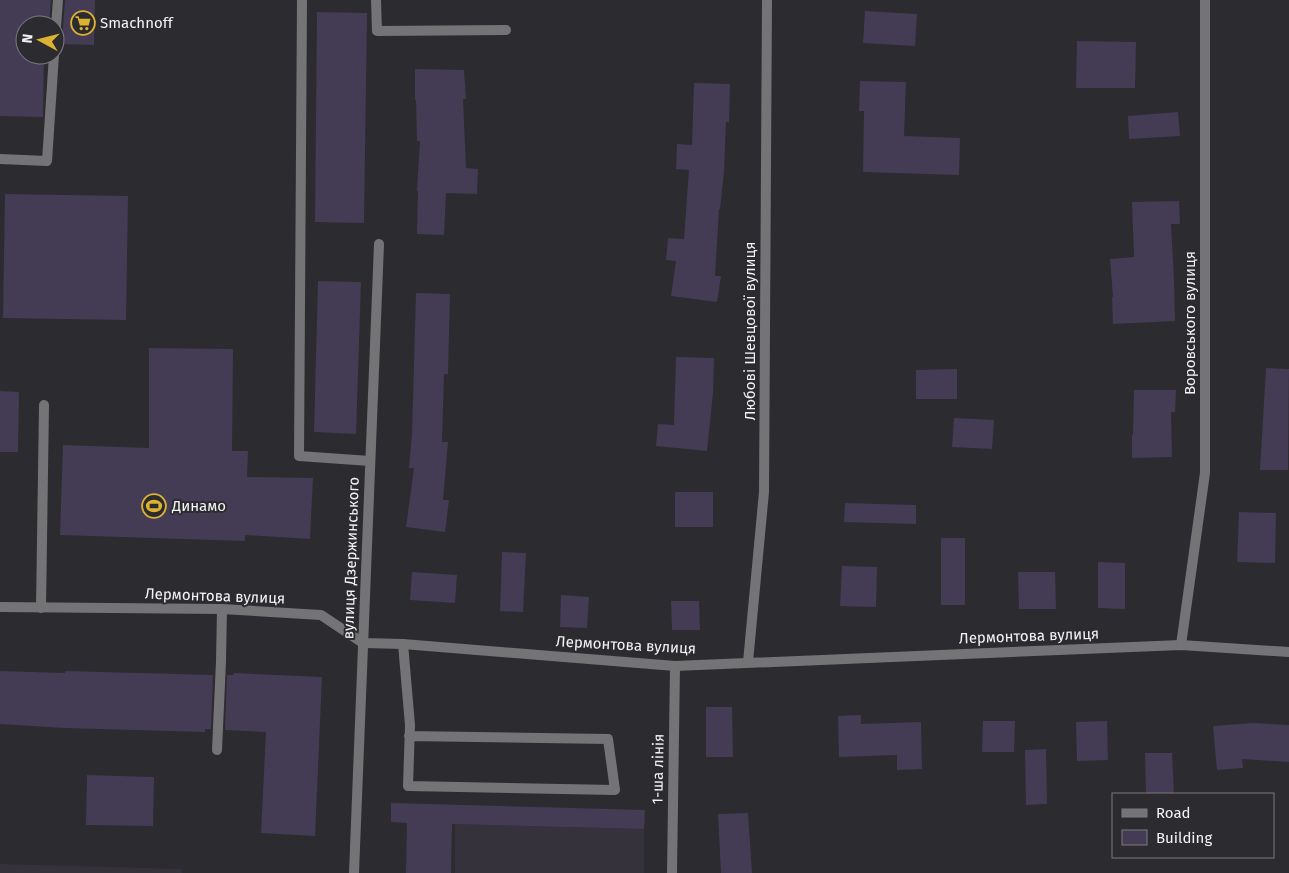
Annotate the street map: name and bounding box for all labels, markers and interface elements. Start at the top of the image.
supermarket icon: Smachnoff [70,10,96,36]
place label: Smachnoff [100,14,174,32]
north arrow [15,15,65,65]
text: N [19,33,37,44]
street label: Любові Шевцової вулиця [741,241,759,421]
street label: Воровського вулиця [1181,251,1199,395]
street label: вулиця Дзержинського [339,476,363,640]
sports icon: Динамо [141,493,167,519]
place label: Динамо [171,497,226,515]
street label: Лермонтова вулиця [145,585,285,607]
street label: Лермонтова вулиця [959,625,1099,647]
street label: Лермонтова вулиця [555,632,697,658]
street label: 1-ша лінія [648,733,668,805]
legend [1112,793,1274,858]
text: Road [1156,804,1191,822]
text: Building [1156,829,1212,847]

